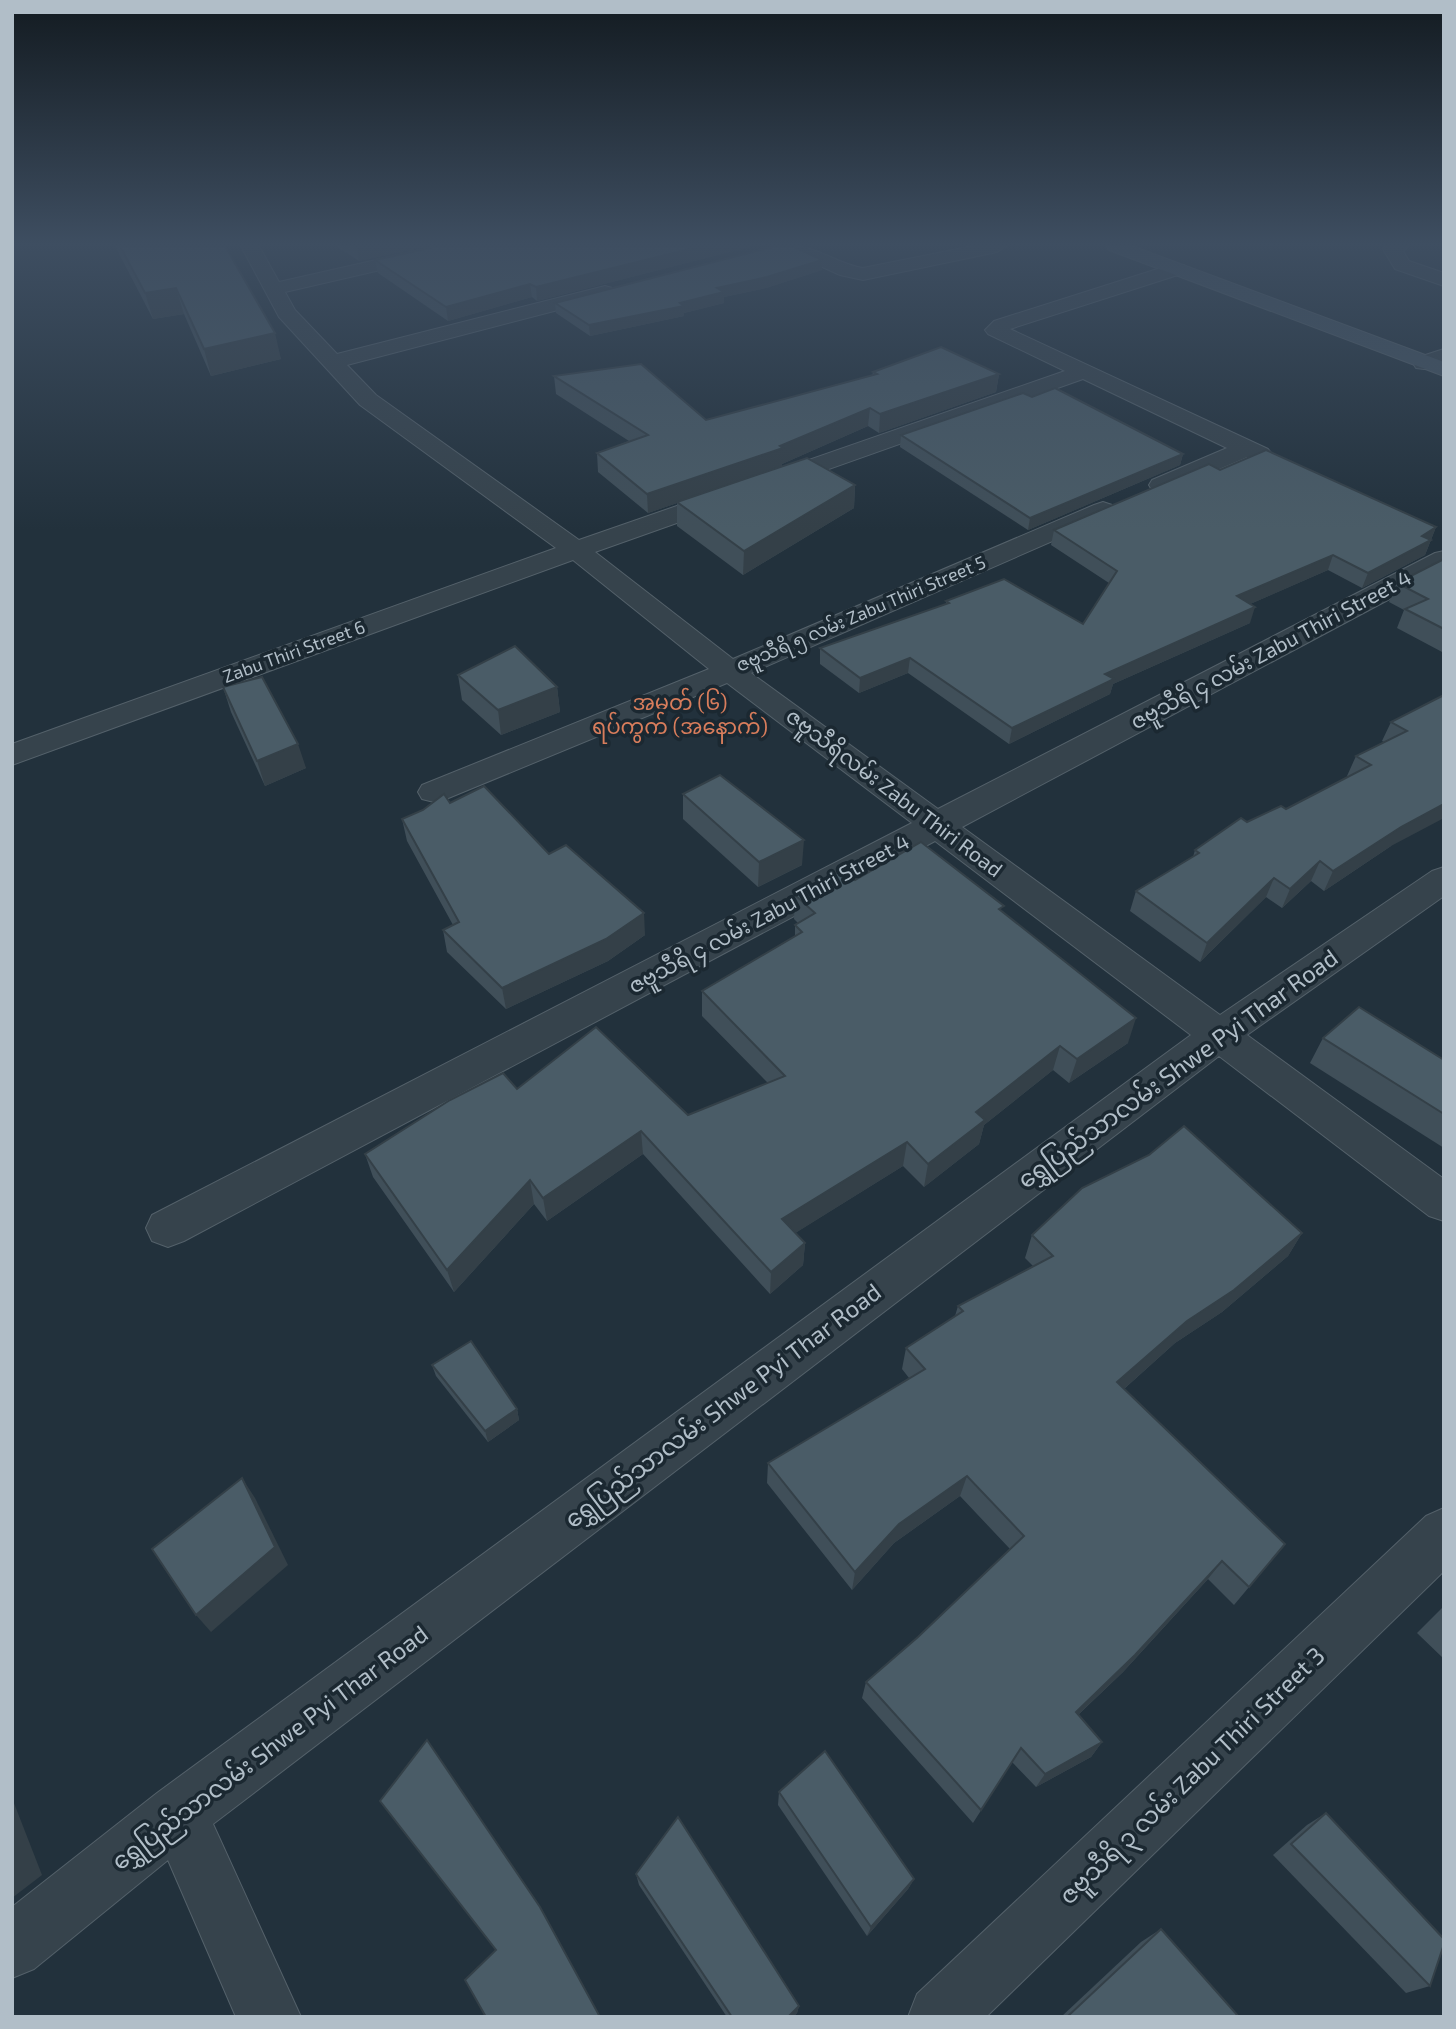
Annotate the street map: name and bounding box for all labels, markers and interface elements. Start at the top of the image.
street label: ဇဗူသီရိ ၅ လမ်း Zabu Thiri Street 5 [732,549,991,680]
street label: ဇဗူသီရိ ၄ လမ်း Zabu Thiri Street 4 [1125,562,1418,739]
street label: Zabu Thiri Street 6 [220,615,368,687]
district label: အမှတ် (၆) ရပ်ကွက် (အနောက်) [592,687,768,744]
street label: ဇဗူသီရိလမ်း Zabu Thiri Road [778,701,1009,886]
street label: ဇဗူသီရိ ၄ လမ်း Zabu Thiri Street 4 [623,826,916,1003]
street label: ရွှေပြည်သာလမ်း Shwe Pyi Thar Road [1012,942,1346,1199]
street label: ရွှေပြည်သာလမ်း Shwe Pyi Thar Road [558,1276,890,1538]
street label: ရွှေပြည်သာလမ်း Shwe Pyi Thar Road [105,1618,437,1880]
street label: ဇဗူသီရိ ၃ လမ်း Zabu Thiri Street 3 [1052,1640,1334,1914]

